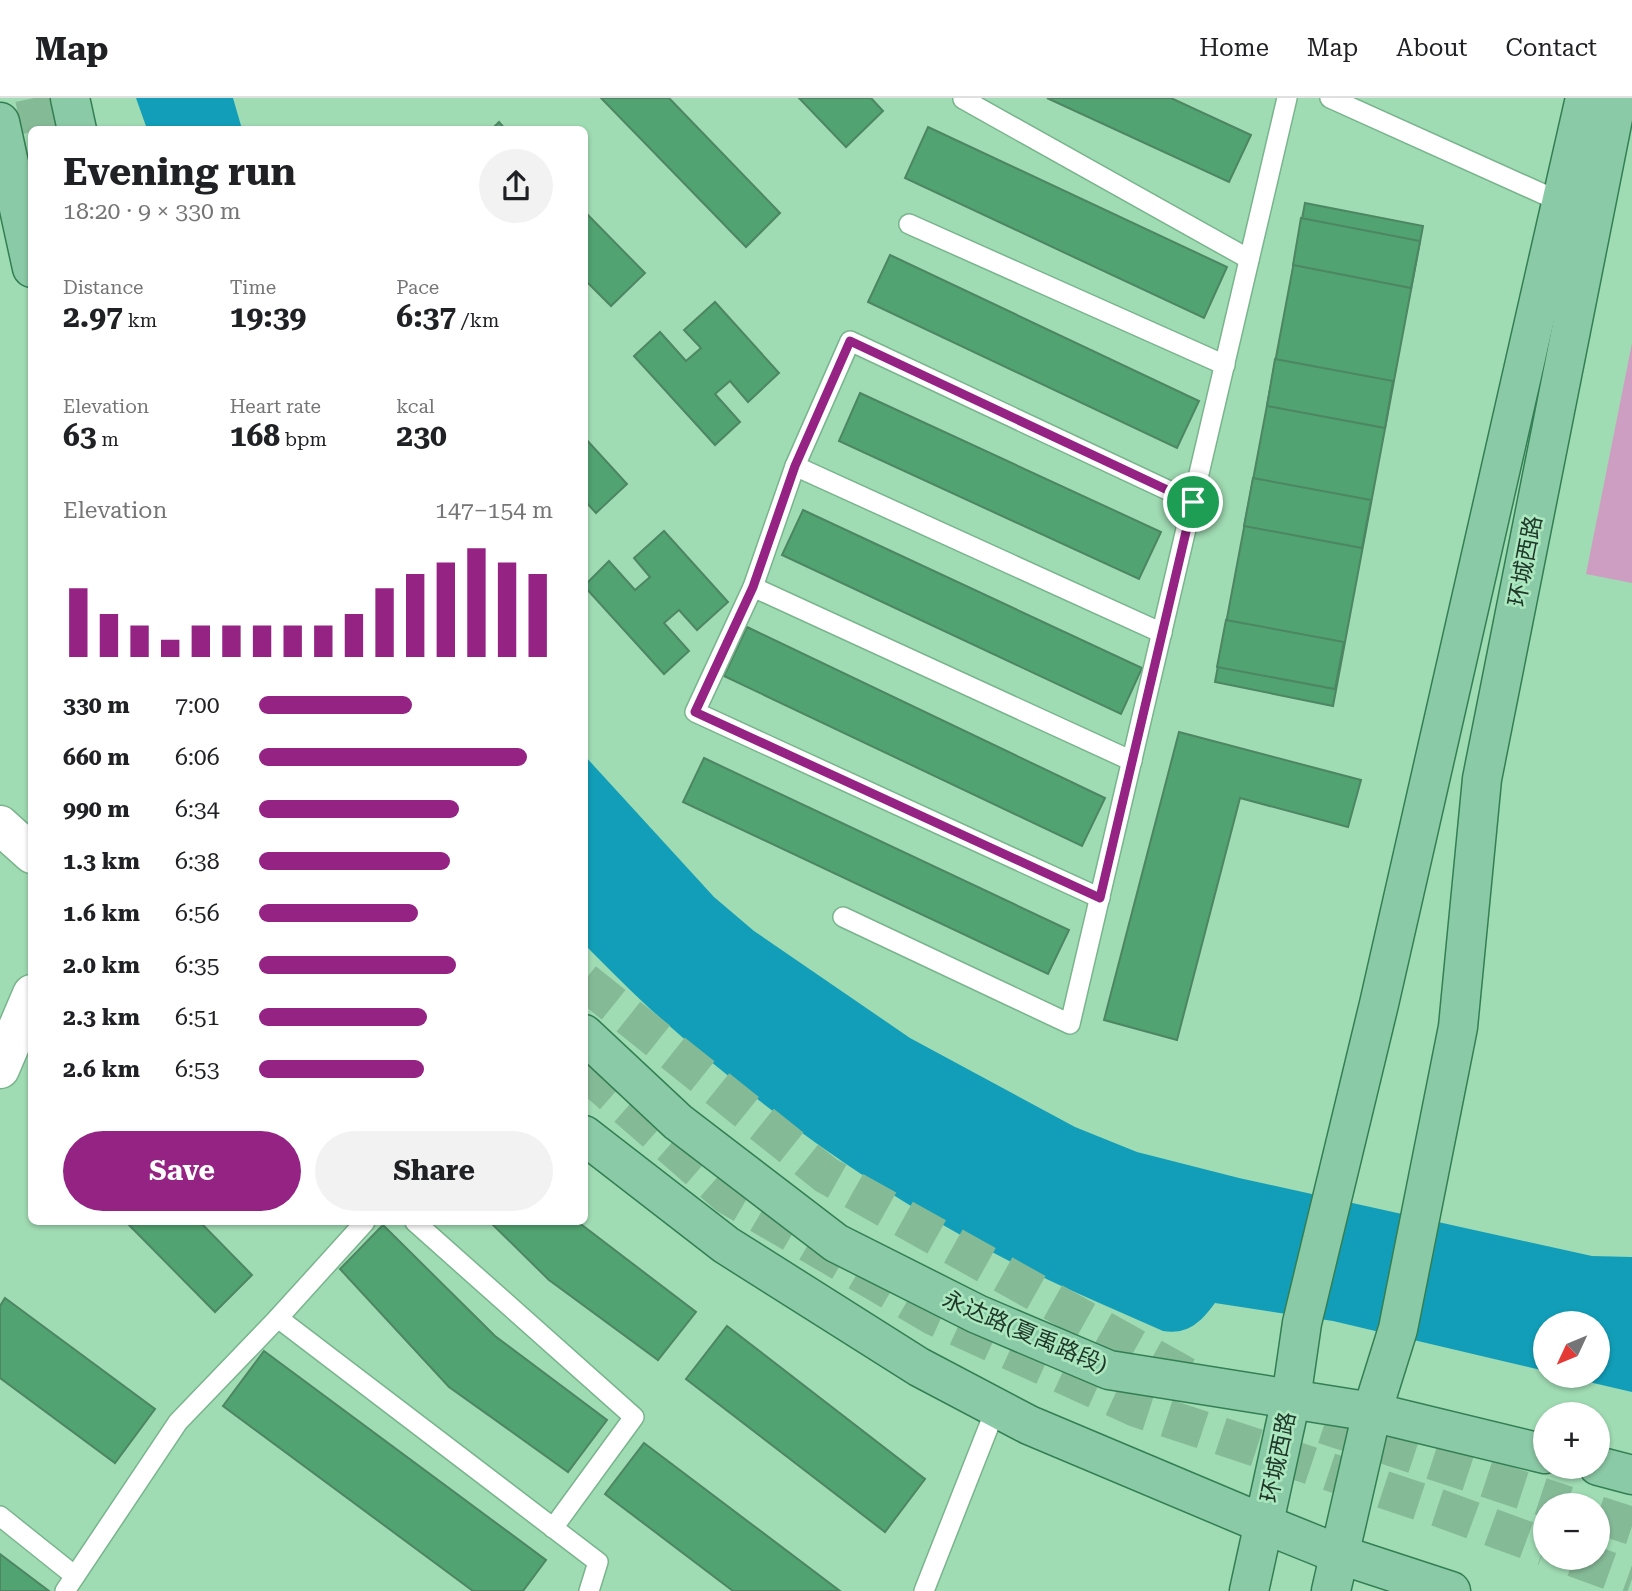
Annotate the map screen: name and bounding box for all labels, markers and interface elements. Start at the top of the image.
text: Map [35,29,109,68]
text: Home [1199,34,1269,62]
text: Map [1307,34,1358,62]
text: About [1396,34,1467,62]
text: Contact [1505,34,1597,62]
button: share [479,149,553,223]
text: Evening run [63,150,296,194]
text: 18:20 · 9 × 330 m [63,198,241,225]
text: Distance [63,276,143,299]
text: Time [230,276,276,299]
text: Pace [396,276,439,299]
text: 2.97 [63,299,123,334]
text: 19:39 [230,299,306,334]
text: 6:37 [396,299,456,334]
text: km [123,309,157,332]
text: /km [456,309,499,332]
text: Elevation [63,395,149,418]
text: Heart rate [230,395,321,418]
text: kcal [396,395,435,418]
text: 63 [63,418,97,453]
text: 168 [230,418,280,453]
text: 230 [396,418,447,453]
text: m [97,428,119,451]
text: bpm [280,428,327,451]
pin [1163,472,1223,532]
icon: arrive [1174,483,1212,521]
text: Elevation [63,497,167,524]
text: 147–154 m [435,497,553,524]
street label: 环城西路 [1503,513,1548,609]
text: 330 m [63,692,130,719]
text: 7:00 [175,692,220,719]
text: 660 m [63,744,130,771]
text: 6:06 [175,744,220,771]
text: 990 m [63,796,130,823]
text: 6:34 [175,796,220,823]
text: 1.3 km [63,848,140,875]
text: 6:38 [175,848,220,875]
text: 1.6 km [63,900,140,927]
text: 6:56 [175,900,220,927]
text: 2.0 km [63,952,140,979]
text: 6:35 [175,952,220,979]
text: 2.3 km [63,1004,140,1031]
text: 6:51 [175,1004,220,1031]
text: 2.6 km [63,1056,140,1083]
text: 6:53 [175,1056,220,1083]
button: Save [63,1131,301,1211]
button: Share [315,1131,553,1211]
street label: 永达路(夏禹路段) [939,1286,1111,1379]
north arrow [1533,1311,1610,1388]
map controls [1533,1311,1610,1570]
button: + [1533,1402,1610,1479]
street label: 环城西路 [1256,1409,1301,1505]
button: − [1533,1493,1610,1570]

